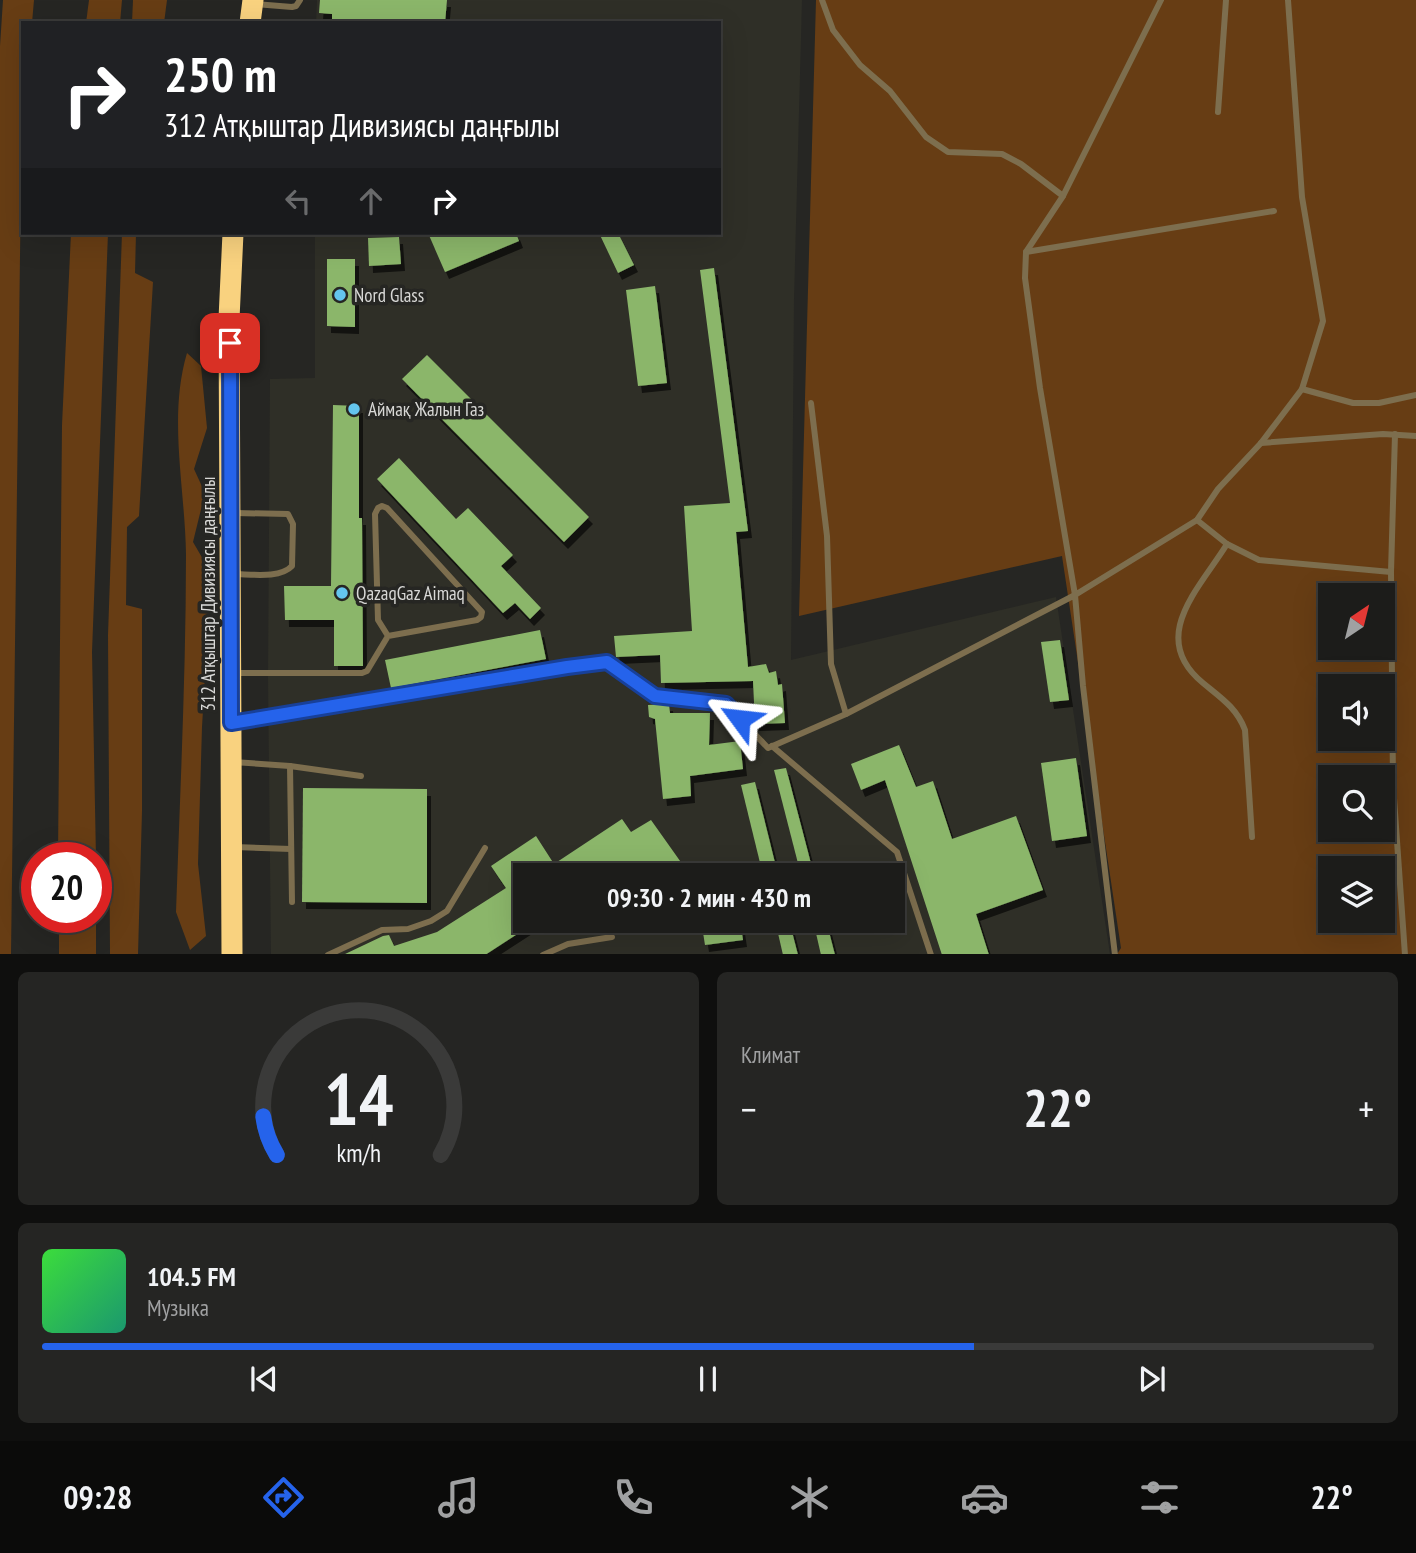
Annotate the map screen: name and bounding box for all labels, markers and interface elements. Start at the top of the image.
text: 250 m [164,42,277,106]
icon: right [49,49,140,140]
text: 312 Атқыштар Дивизиясы даңғылы [164,104,560,146]
icon: left [279,182,317,220]
icon: ahead [352,182,390,220]
icon: right [425,182,463,220]
place label: Nord Glass [354,283,424,307]
marker: Nord Glass [332,287,348,303]
pin [200,313,260,373]
icon: arrive [211,324,249,362]
place label: Аймақ Жалын Газ [368,397,484,421]
marker: Аймақ Жалын Газ [346,401,362,417]
street label: 312 Атқыштар Дивизиясы даңғылы [196,476,220,712]
place label: QazaqGaz Aimaq [356,581,465,605]
north arrow [1318,583,1395,660]
map controls [1318,583,1395,933]
marker: QazaqGaz Aimaq [334,585,350,601]
button: sound [1318,674,1395,751]
position arrow [703,682,777,756]
button: search [1318,765,1395,842]
speed limit sign: 20 [21,842,112,933]
button: layers [1318,856,1395,933]
text: 09:30 · 2 мин · 430 m [607,881,811,914]
text: Климат [741,1040,800,1069]
text: 14 [324,1051,393,1145]
text: 22° [1023,1074,1092,1141]
text: − [741,1084,757,1133]
text: + [1358,1084,1374,1133]
text: km/h [336,1136,381,1168]
text: 104.5 FM [147,1260,236,1293]
text: Музыка [147,1293,209,1322]
icon: previous [245,1360,283,1398]
icon: pause [689,1360,727,1398]
icon: next [1133,1360,1171,1398]
icon: directions [259,1473,308,1522]
icon: music [434,1473,483,1522]
icon: phone [609,1473,658,1522]
icon: climate [785,1473,834,1522]
icon: car [960,1473,1009,1522]
icon: filters [1135,1473,1184,1522]
text: 09:28 [63,1476,132,1518]
text: 22° [1311,1476,1353,1518]

